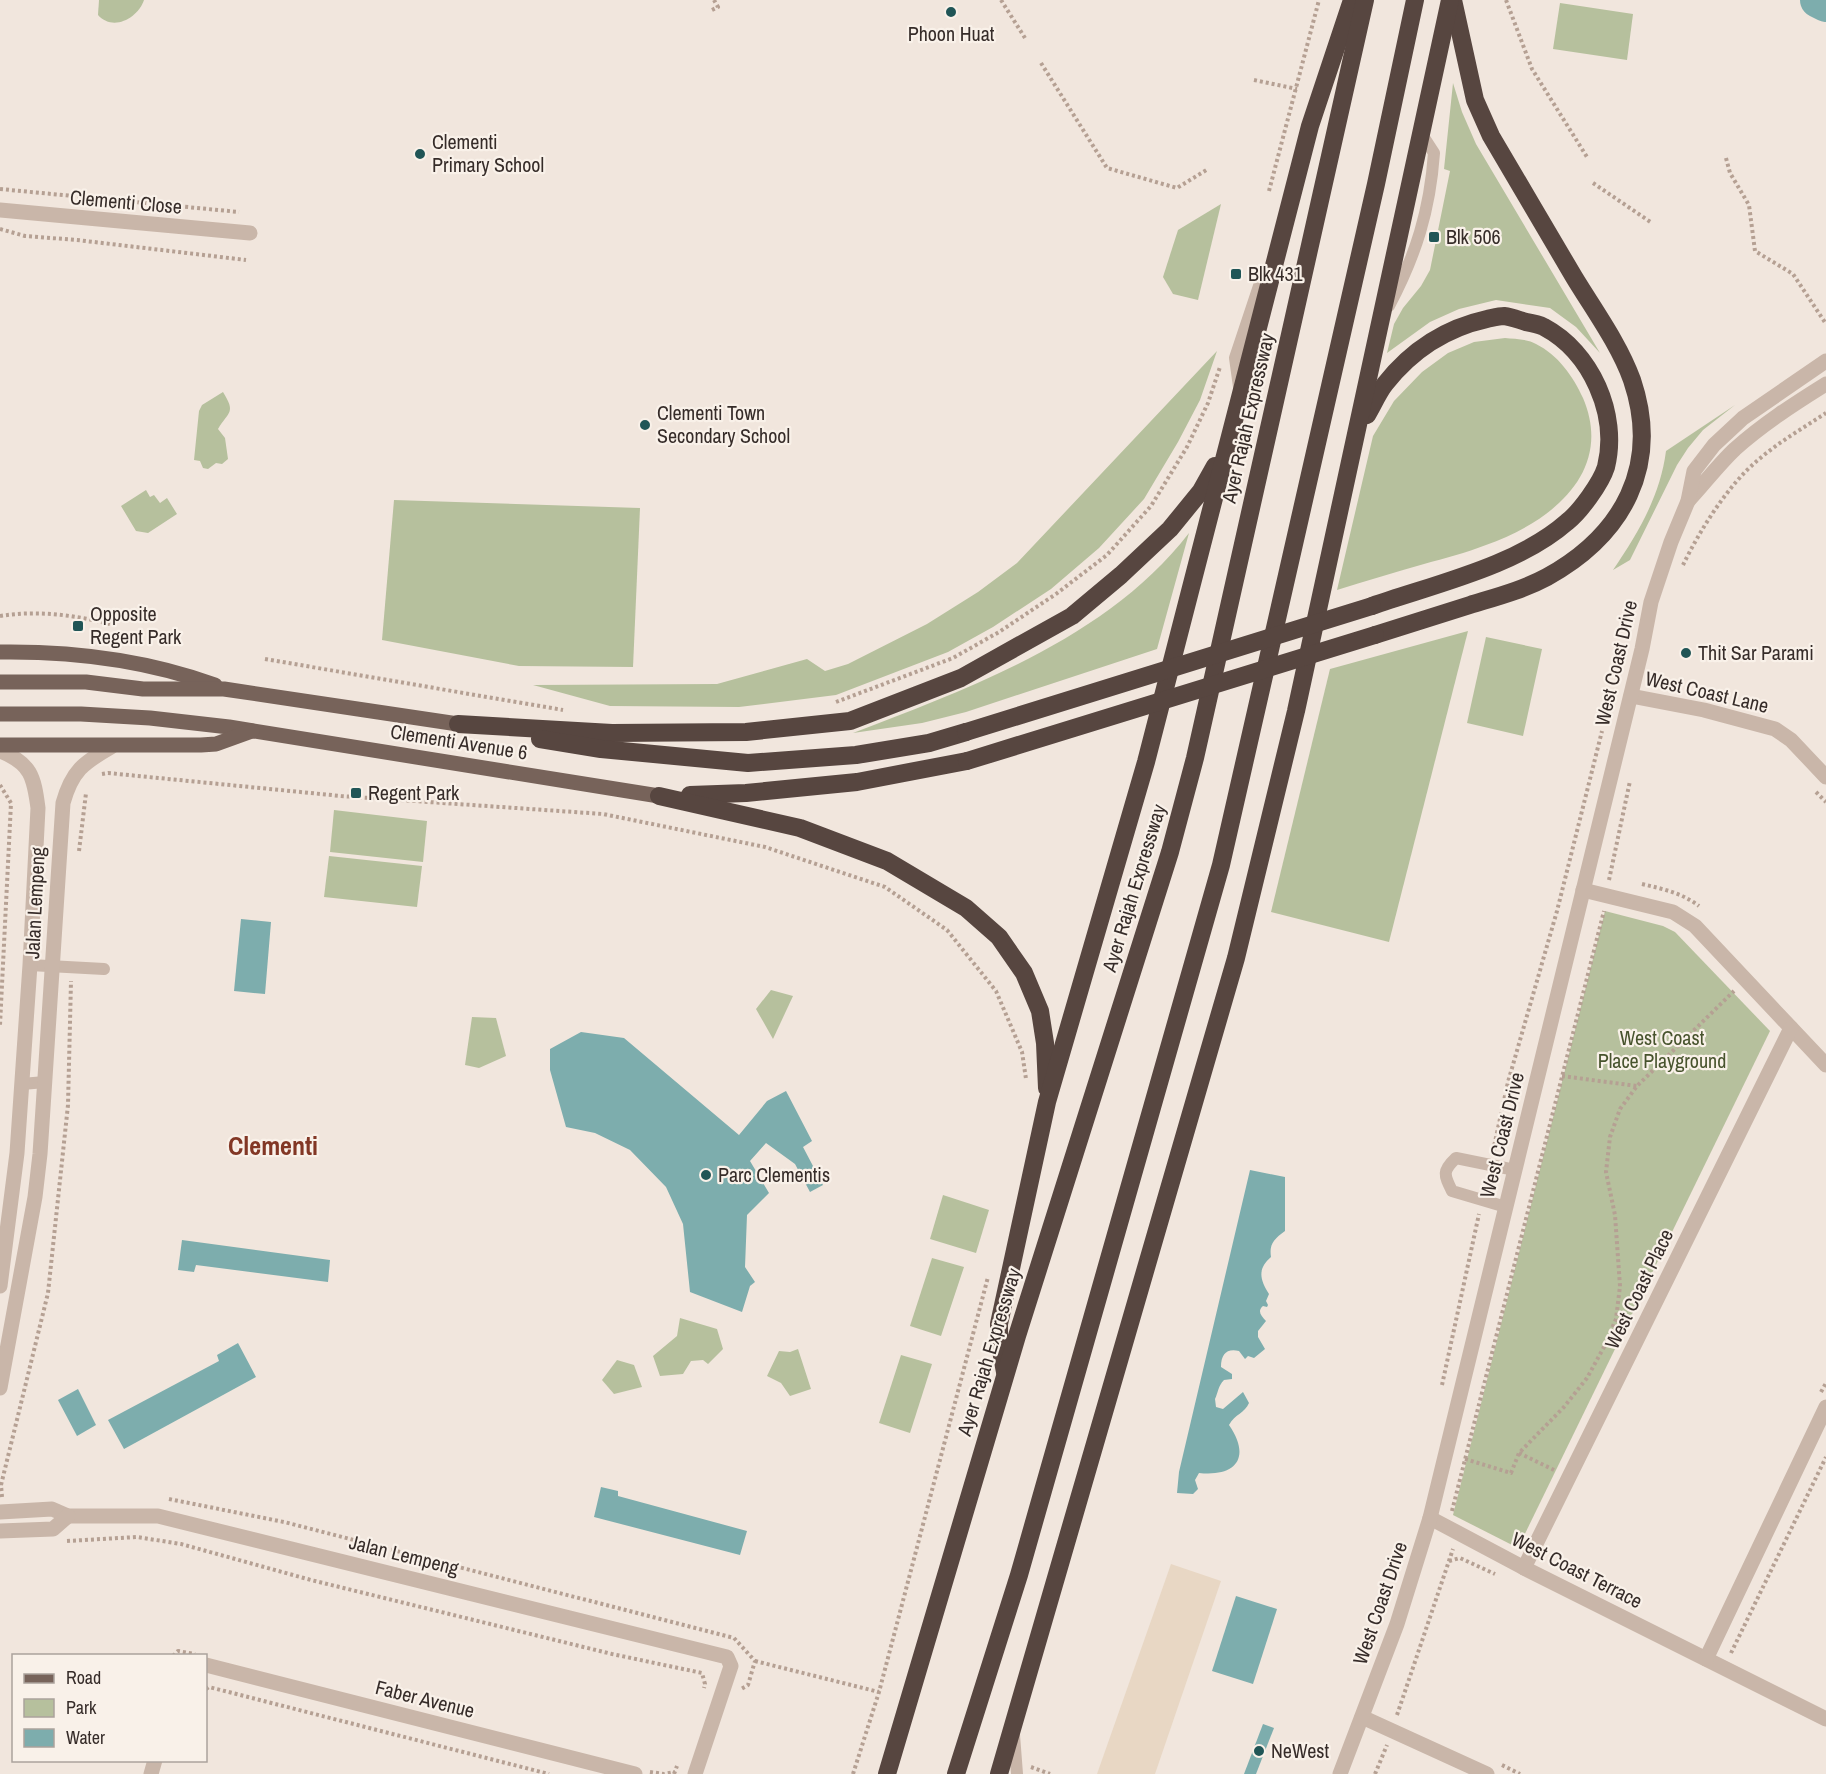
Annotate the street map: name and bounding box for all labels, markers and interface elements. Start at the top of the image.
marker: Phoon Huat [944,5,958,19]
place label: Phoon Huat [908,20,995,47]
place label: Clementi Primary School [432,128,544,178]
marker: Clementi Primary School [413,147,427,161]
street label: Clementi Close [69,183,183,220]
place label: Blk 506 [1446,223,1501,250]
marker: Blk 506 [1427,230,1441,244]
place label: Blk 431 [1248,260,1303,287]
marker: Blk 431 [1229,267,1243,281]
street label: Ayer Rajah Expressway [1215,329,1280,507]
place label: Clementi Town Secondary School [657,399,790,449]
marker: Clementi Town Secondary School [638,418,652,432]
street label: West Coast Drive [1588,597,1643,728]
place label: Opposite Regent Park [90,600,182,650]
marker: Opposite Regent Park [71,619,85,633]
place label: Thit Sar Parami [1698,639,1814,666]
marker: Thit Sar Parami [1679,646,1693,660]
street label: West Coast Lane [1643,664,1771,719]
street label: Clementi Avenue 6 [389,717,529,766]
place label: Regent Park [368,779,460,806]
marker: Regent Park [349,786,363,800]
street label: Ayer Rajah Expressway [1095,800,1172,976]
street label: Jalan Lempeng [18,846,51,960]
park label: West Coast Place Playground [1598,1024,1726,1074]
street label: West Coast Drive [1473,1069,1530,1200]
district label: Clementi [228,1128,318,1163]
place label: Parc Clementis [718,1161,830,1188]
marker: Parc Clementis [699,1168,713,1182]
street label: West Coast Place [1598,1224,1679,1353]
street label: Ayer Rajah Expressway [950,1264,1027,1440]
street label: West Coast Terrace [1507,1525,1647,1614]
street label: Jalan Lempeng [346,1528,462,1581]
street label: West Coast Drive [1346,1538,1413,1668]
legend [12,1654,207,1762]
text: Road [66,1665,101,1690]
street label: Faber Avenue [373,1673,477,1724]
text: Park [66,1695,97,1720]
text: Water [66,1725,105,1750]
place label: NeWest [1271,1737,1329,1764]
marker: NeWest [1252,1744,1266,1758]

